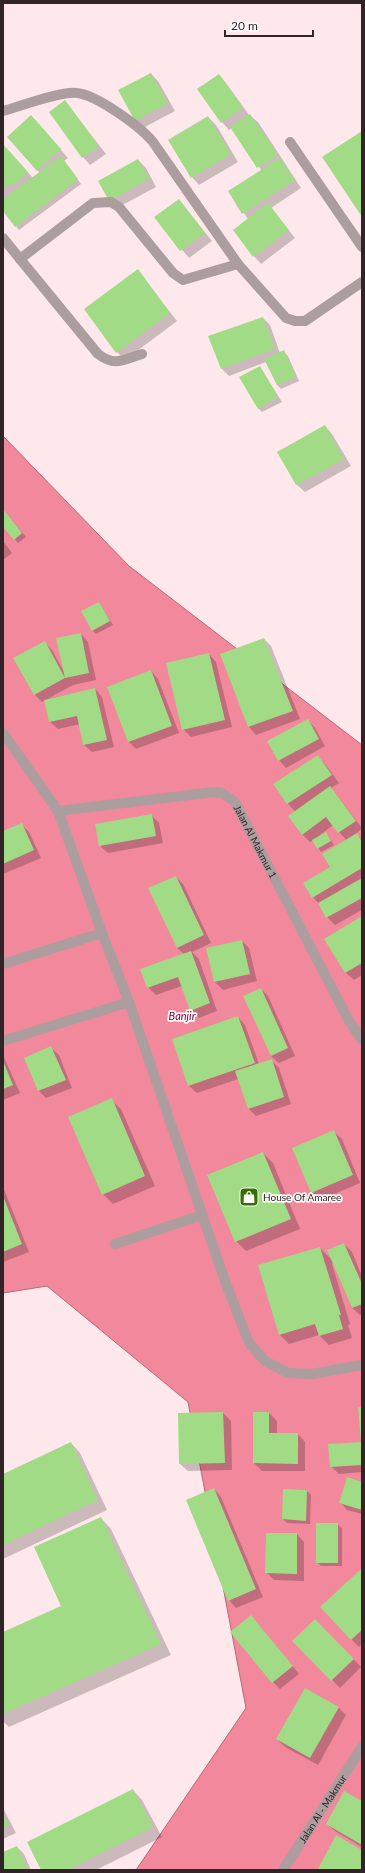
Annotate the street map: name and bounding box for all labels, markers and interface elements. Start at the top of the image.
scale bar [225,12,313,38]
text: 20 m [231,18,258,33]
street label: Jalan Al Makmur 1 [232,803,280,880]
water label: Banjir [169,1009,196,1022]
shop icon: House Of Amaree [238,1186,260,1208]
place label: House Of Amaree [263,1191,341,1203]
street label: Jalan Al - Makmur [296,1772,349,1845]

